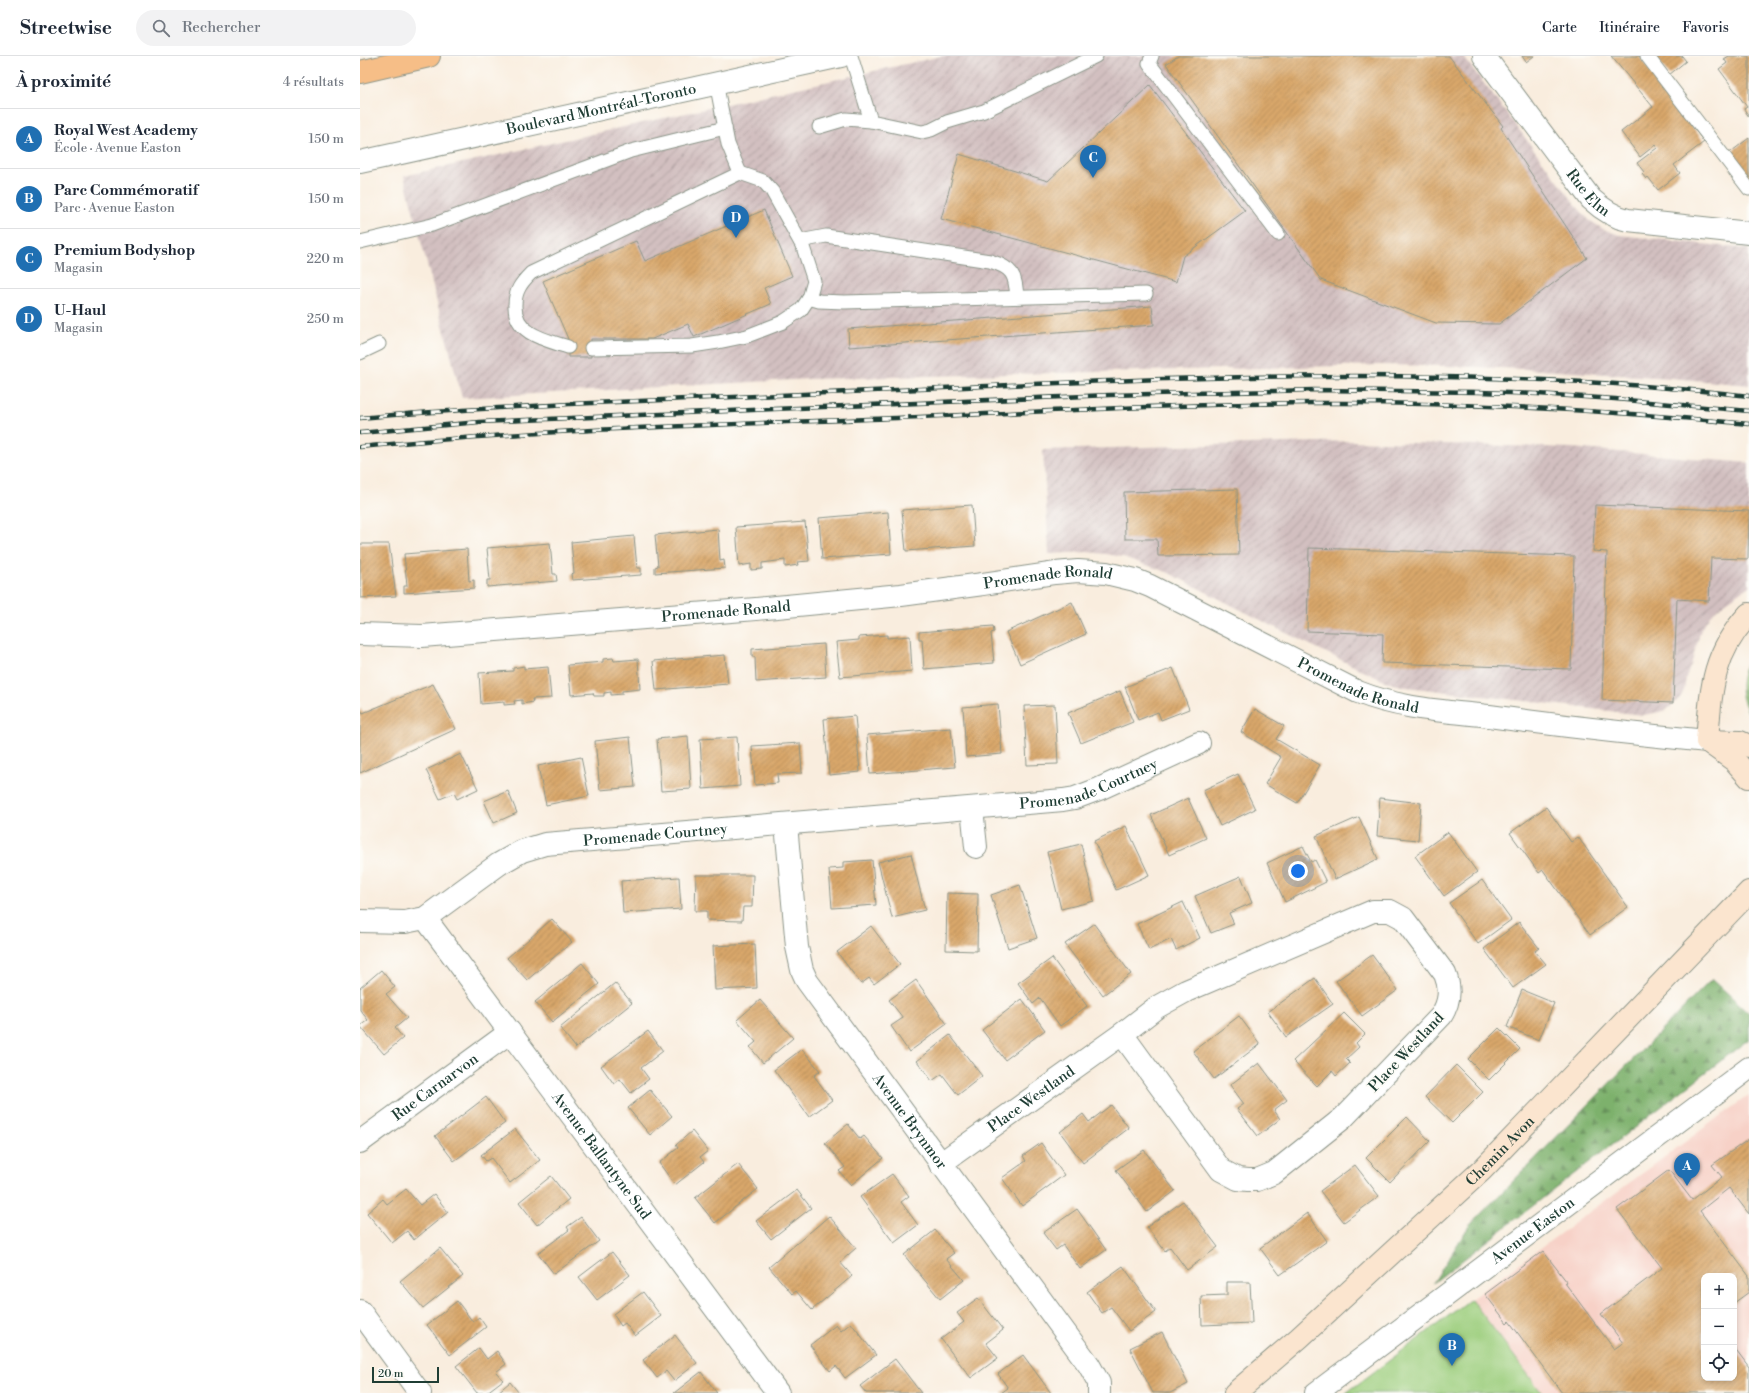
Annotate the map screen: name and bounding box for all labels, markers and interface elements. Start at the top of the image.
search box [136,10,416,46]
text: Streetwise [20,16,112,40]
icon: search [150,17,172,39]
text: Rechercher [182,18,260,37]
text: Carte [1542,19,1577,37]
text: Itinéraire [1599,19,1660,37]
text: Favoris [1682,19,1729,37]
text: À proximité [16,71,111,93]
text: 4 résultats [283,74,344,90]
street label: Boulevard Montréal-Toronto [504,79,698,140]
text: Royal West Academy [54,121,198,140]
text: A [24,131,34,147]
text: 150 m [309,131,344,147]
text: École · Avenue Easton [54,140,181,156]
pin: C [1080,145,1106,178]
street label: Rue Elm [1562,165,1614,221]
text: Parc Commémoratif [54,181,198,200]
text: B [24,191,34,207]
text: 150 m [309,191,344,207]
text: Parc · Avenue Easton [54,200,175,216]
pin: D [723,205,749,238]
text: Premium Bodyshop [54,241,195,260]
text: C [24,251,34,267]
text: 220 m [306,251,344,267]
text: Magasin [54,260,103,276]
text: U-Haul [54,301,106,320]
text: D [24,311,34,327]
text: 250 m [307,311,344,327]
text: Magasin [54,320,103,336]
street label: Promenade Ronald [982,562,1115,594]
street label: Promenade Ronald [661,597,792,627]
street label: Promenade Ronald [1294,654,1421,718]
street label: Promenade Courtney [1019,754,1161,814]
street label: Promenade Courtney [582,819,729,851]
your location [1288,861,1308,881]
street label: Place Westland [1364,1008,1449,1096]
street label: Rue Carnarvon [388,1049,482,1125]
street label: Place Westland [984,1062,1079,1137]
street label: Avenue Brynmor [867,1069,951,1174]
street label: Avenue Ballantyne Sud [547,1088,655,1224]
street label: Chemin Avon [1462,1112,1539,1190]
pin: A [1674,1153,1700,1186]
street label: Avenue Easton [1487,1193,1579,1269]
map controls [1701,1273,1737,1381]
button: + [1701,1273,1737,1309]
button: − [1701,1309,1737,1345]
pin: B [1439,1333,1465,1366]
button: locate [1701,1345,1737,1381]
scale bar [372,1365,439,1384]
text: 20 m [378,1367,403,1381]

